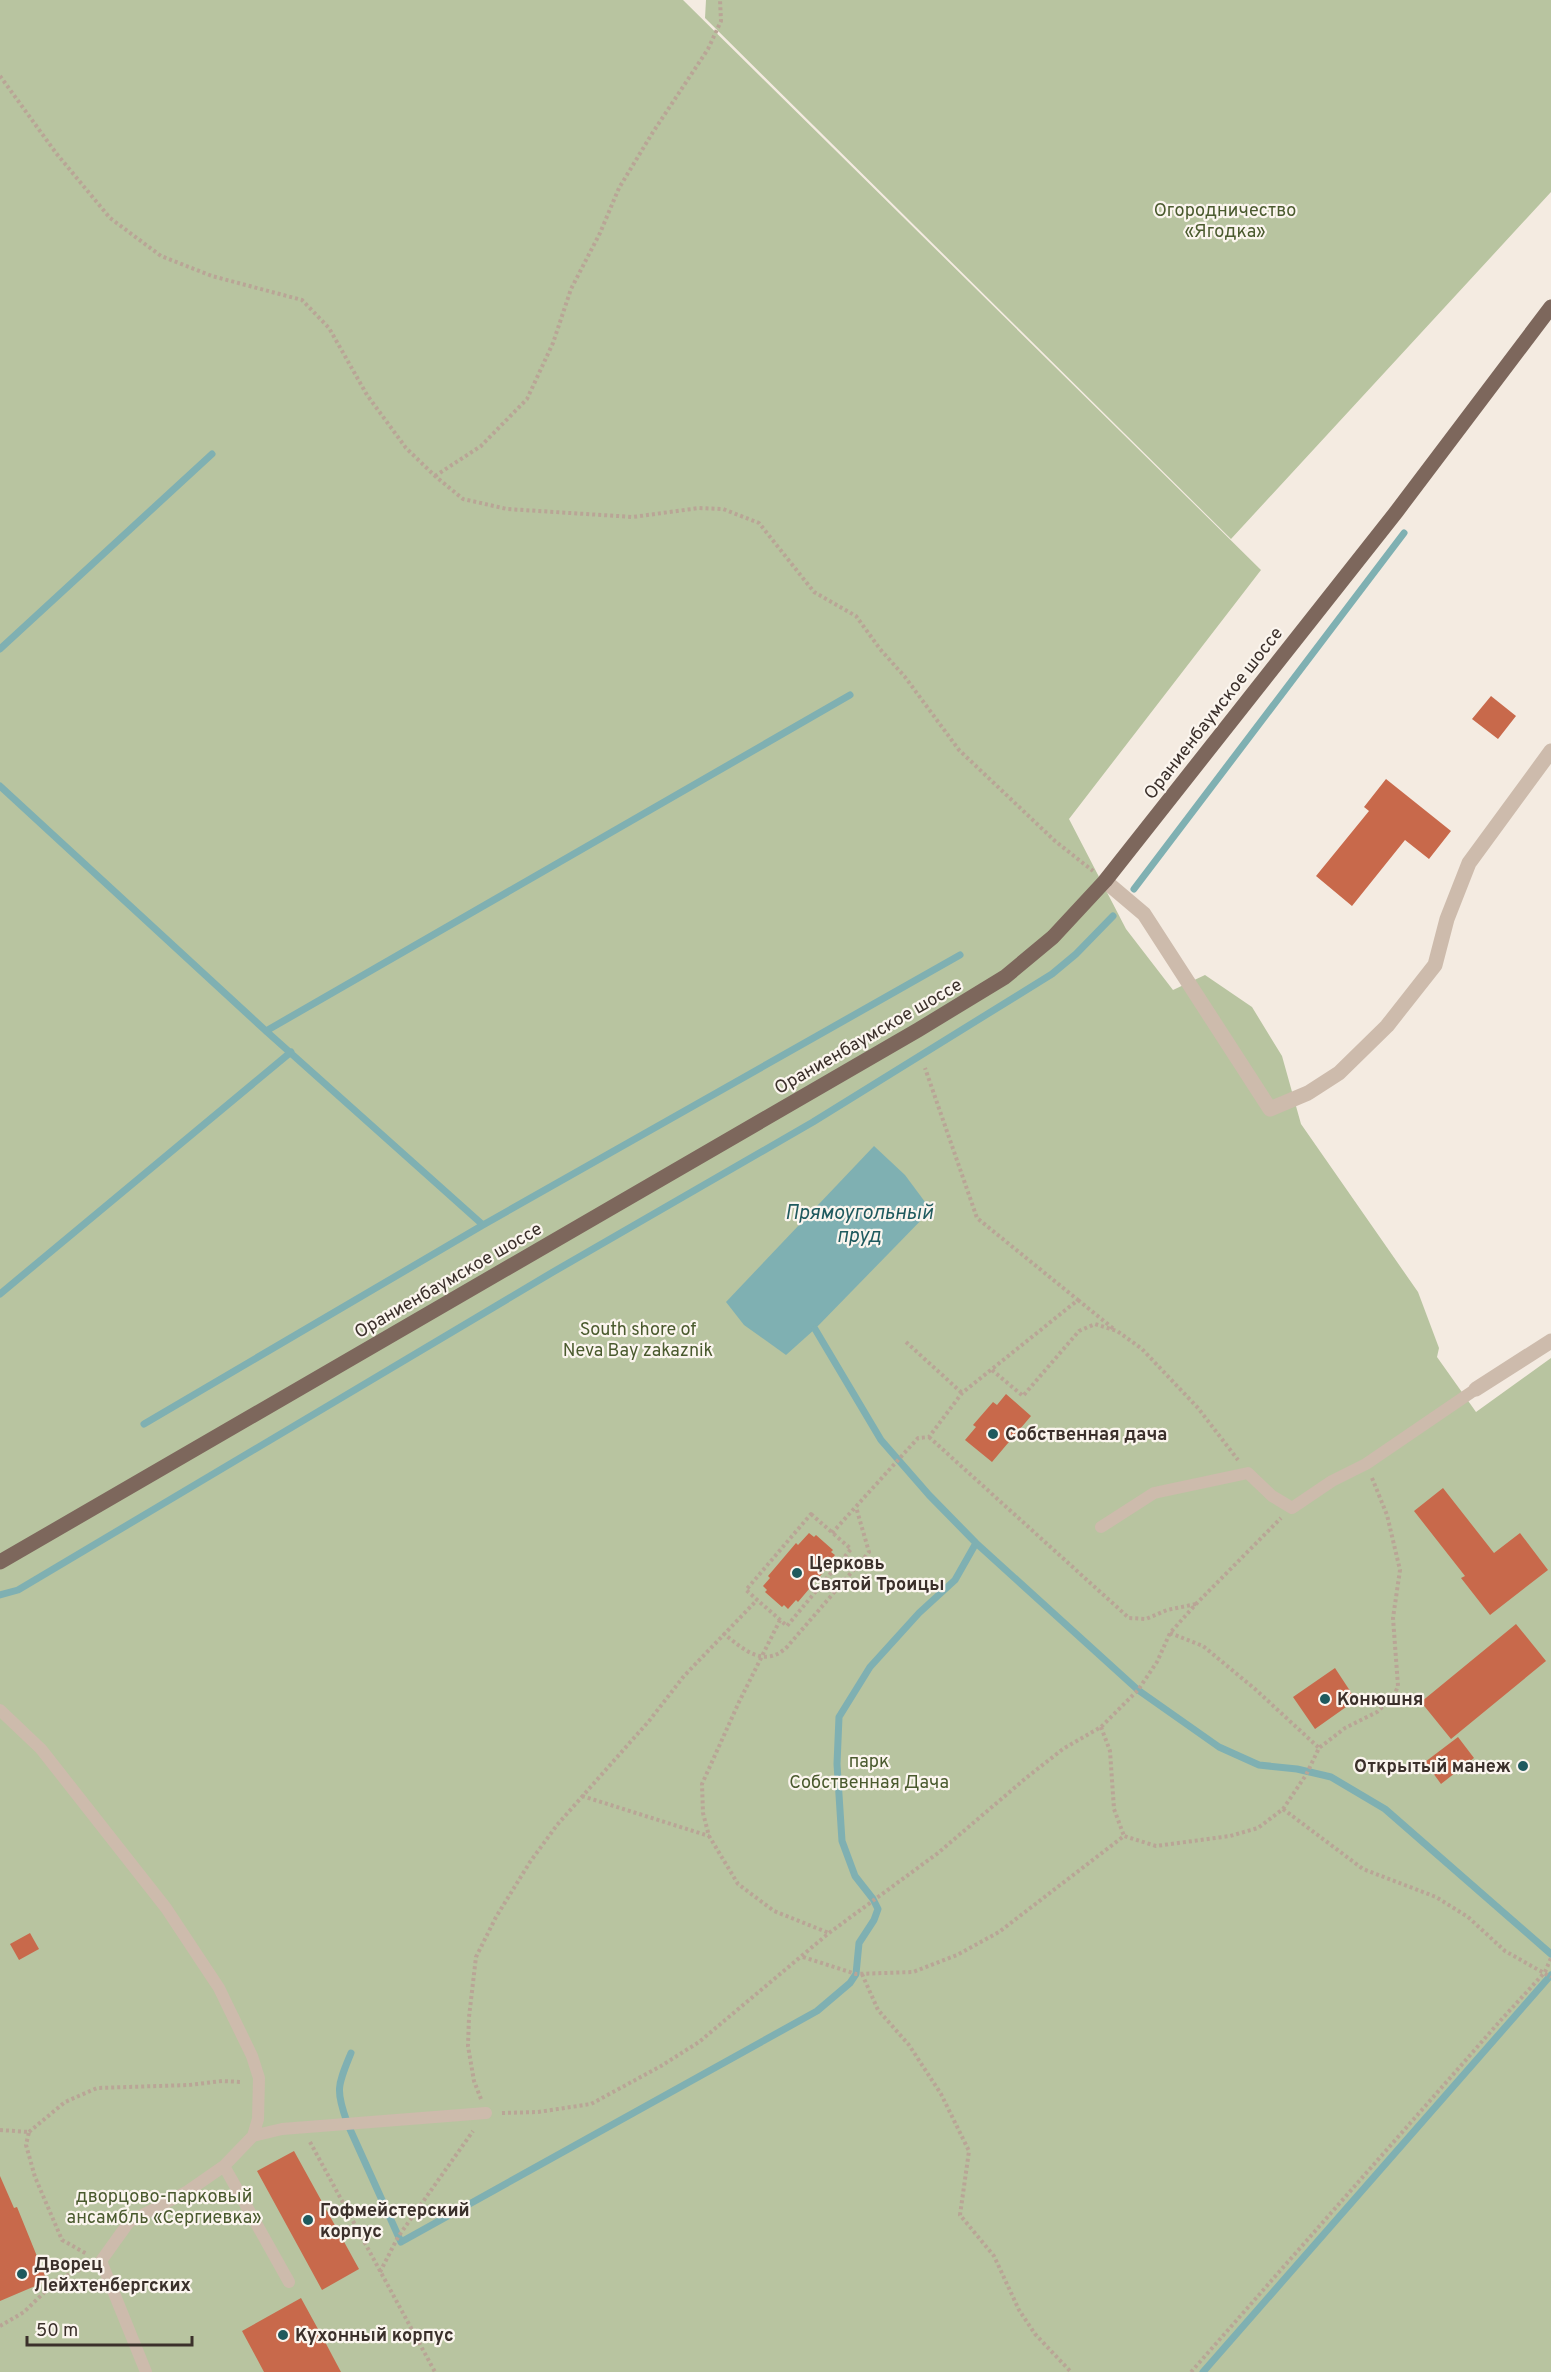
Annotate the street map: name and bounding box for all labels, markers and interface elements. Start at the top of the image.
park label: Огородничество «Ягодка» [1154,200,1296,244]
street label: Ораниенбаумское шоссе [1140,623,1289,805]
street label: Ораниенбаумское шоссе [771,974,967,1100]
water label: Прямоугольный пруд [785,1201,934,1250]
street label: Ораниенбаумское шоссе [351,1218,547,1344]
park label: South shore of Neva Bay zakaznik [563,1319,713,1363]
place label: Собственная дача [1005,1424,1167,1447]
marker: Собственная дача [986,1427,1000,1441]
place label: Церковь Святой Троицы [809,1553,944,1597]
marker: Церковь Святой Троицы [790,1566,804,1580]
place label: Конюшня [1337,1689,1423,1712]
marker: Конюшня [1318,1692,1332,1706]
park label: парк Собственная Дача [789,1751,949,1795]
place label: Открытый манеж [1354,1756,1511,1779]
marker: Открытый манеж [1516,1759,1530,1773]
park label: дворцово-парковый ансамбль «Сергиевка» [67,2186,261,2230]
place label: Гофмейстерский корпус [320,2200,470,2244]
marker: Гофмейстерский корпус [301,2213,315,2227]
place label: Дворец Лейхтенбергских [34,2254,191,2298]
marker: Дворец Лейхтенбергских [15,2267,29,2281]
scale bar [27,2309,192,2347]
text: 50 m [36,2320,78,2343]
place label: Кухонный корпус [295,2325,454,2348]
marker: Кухонный корпус [276,2328,290,2342]

